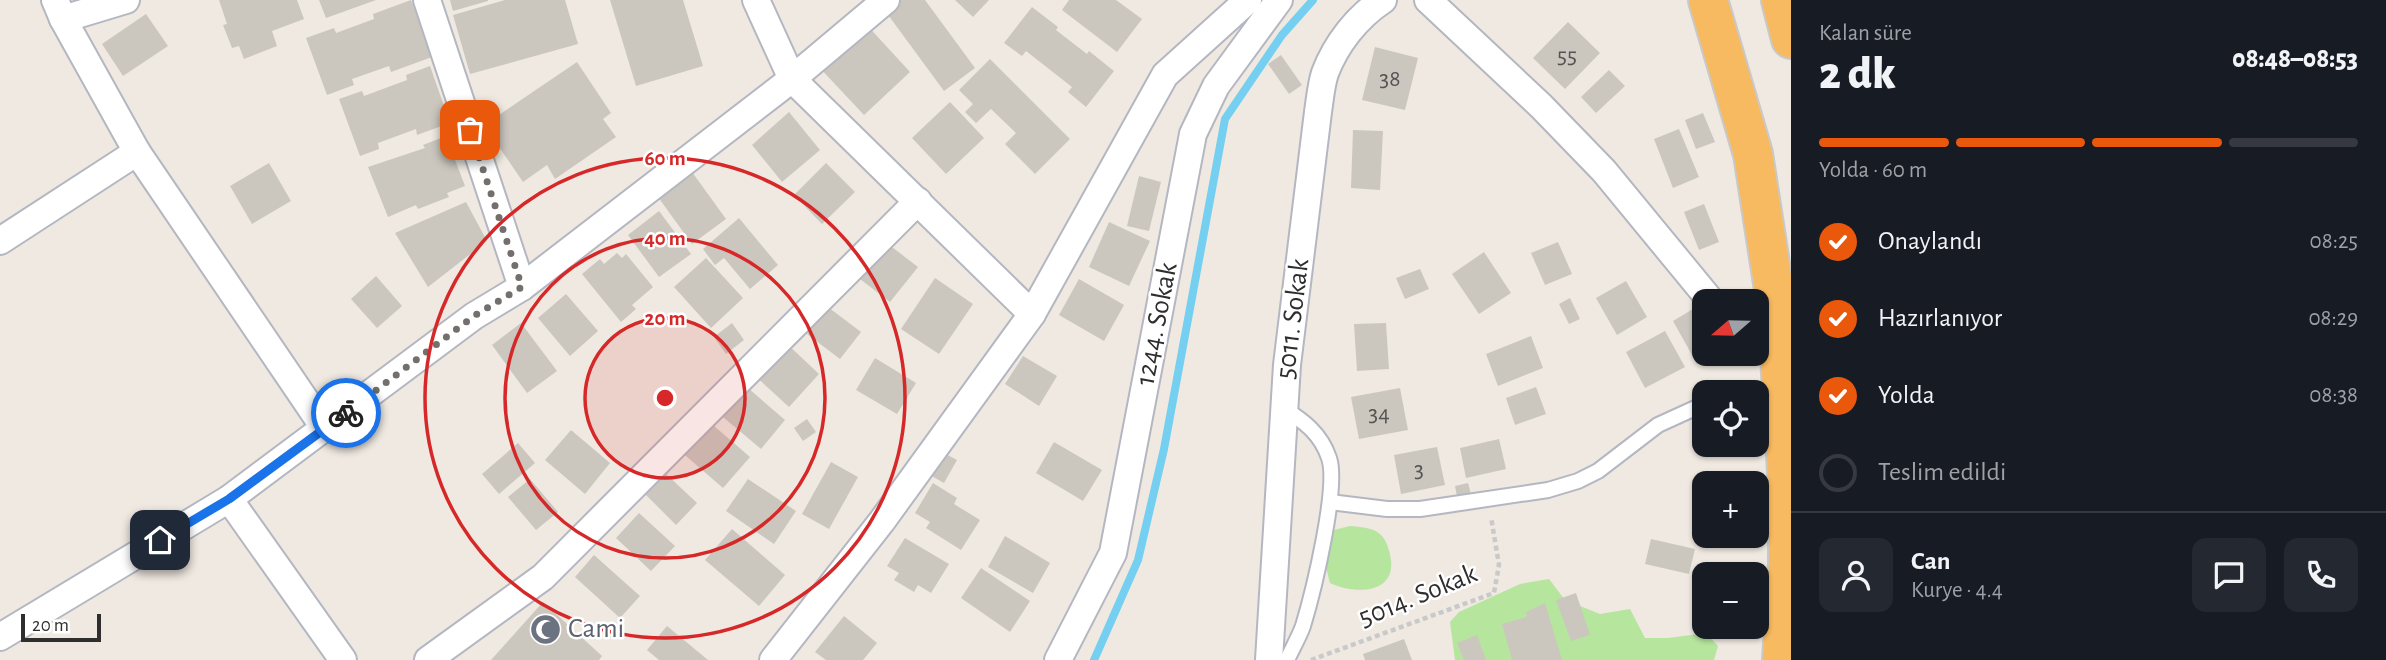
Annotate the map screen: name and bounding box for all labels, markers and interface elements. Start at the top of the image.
text: Kalan süre [1819,22,1912,45]
house number: 55 [1557,44,1577,68]
text: 08:48–08:53 [2232,46,2358,72]
text: 2 dk [1819,51,1896,97]
house number: 38 [1379,67,1401,91]
pin [440,100,500,160]
icon: bag [451,111,489,149]
text: 60 m [644,148,686,169]
text: Yolda · 60 m [1819,159,1927,182]
icon: check [1819,223,1857,261]
text: 40 m [644,228,686,249]
text: Onaylandı [1878,228,1982,254]
text: 08:25 [2310,230,2358,253]
street label: 5011. Sokak [1272,257,1314,381]
street label: 1244. Sokak [1131,260,1183,388]
north arrow [1692,289,1769,366]
map controls [1692,289,1769,639]
icon: check [1819,300,1857,338]
text: Hazırlanıyor [1878,305,2002,331]
text: 08:29 [2308,307,2358,330]
text: 20 m [645,308,685,329]
icon: check [1819,377,1857,415]
courier [311,378,381,448]
button: locate [1692,380,1769,457]
text: Yolda [1878,382,1935,408]
text: 08:38 [2309,384,2358,407]
centre of rings [653,386,677,410]
icon: bike [327,394,365,432]
house number: 34 [1368,402,1390,426]
house number: 3 [1414,458,1424,482]
text: Teslim edildi [1878,459,2006,485]
button: + [1692,471,1769,548]
pin [130,510,190,570]
icon: home [141,521,179,559]
button: person [1819,538,1893,612]
button: chat [2192,538,2266,612]
button: phone [2284,538,2358,612]
text: Can [1911,548,1951,574]
street label: 5014. Sokak [1355,560,1481,632]
button: − [1692,562,1769,639]
text: Kurye · 4.4 [1911,579,2003,602]
scale bar [21,611,102,643]
mosque icon: Cami [528,612,562,646]
place label: Cami [568,615,624,643]
text: 20 m [32,616,69,635]

